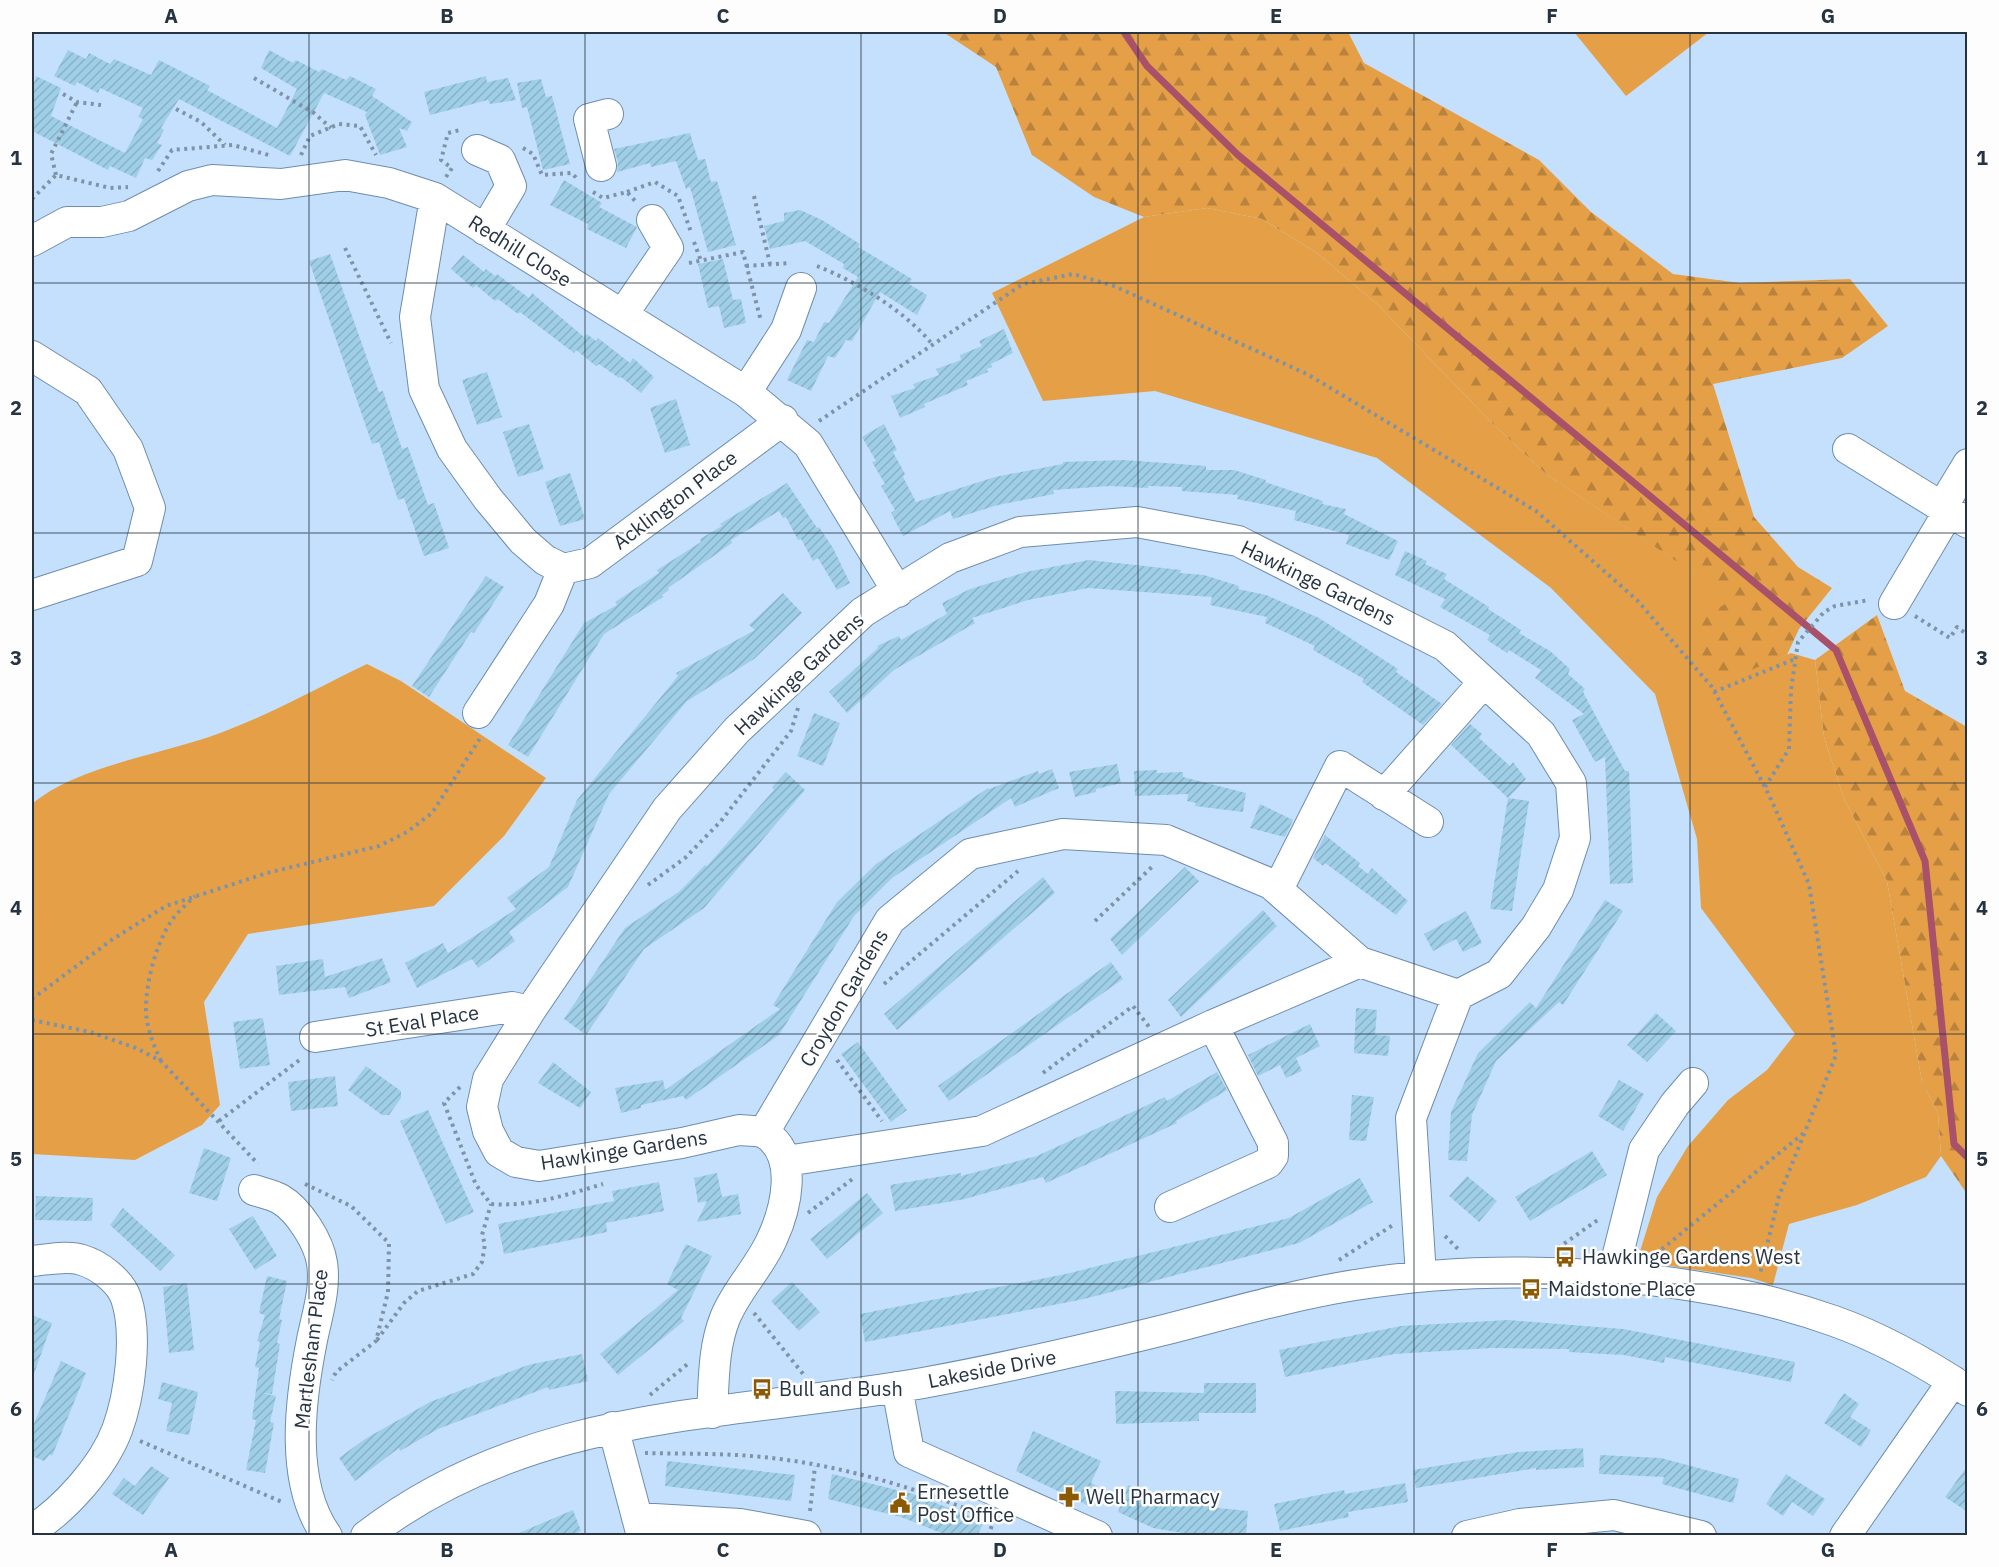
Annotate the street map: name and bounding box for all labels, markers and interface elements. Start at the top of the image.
text: A [164,2,178,29]
text: B [440,2,454,29]
text: C [716,2,730,29]
text: D [993,2,1007,29]
text: E [1270,2,1282,29]
text: F [1546,2,1558,29]
text: G [1821,2,1835,29]
text: 1 [10,144,22,171]
text: 1 [1976,144,1988,171]
street label: Redhill Close [464,208,577,293]
text: 2 [10,394,22,421]
text: 2 [1976,394,1988,421]
street label: Acklington Place [607,444,742,555]
street label: Hawkinge Gardens [1237,533,1400,632]
street label: Hawkinge Gardens [728,606,870,741]
text: 3 [10,644,22,671]
text: 3 [1976,644,1988,671]
text: 4 [10,894,22,921]
text: 4 [1976,894,1988,921]
street label: Croydon Gardens [793,924,894,1072]
street label: St Eval Place [363,998,481,1043]
street label: Hawkinge Gardens [539,1123,709,1176]
text: 5 [10,1145,22,1172]
text: 5 [1976,1145,1988,1172]
place label: Hawkinge Gardens West [1582,1243,1800,1270]
bus stop icon: Hawkinge Gardens West [1553,1245,1577,1269]
street label: Martlesham Place [287,1267,334,1430]
place label: Maidstone Place [1548,1275,1695,1302]
bus stop icon: Maidstone Place [1519,1277,1543,1301]
street label: Lakeside Drive [925,1343,1058,1394]
place label: Bull and Bush [779,1375,903,1402]
bus stop icon: Bull and Bush [750,1377,774,1401]
text: 6 [10,1395,22,1422]
text: 6 [1976,1395,1988,1422]
place label: Ernesettle Post Office [917,1478,1014,1528]
place label: Well Pharmacy [1086,1483,1220,1510]
pharmacy icon: Well Pharmacy [1057,1485,1081,1509]
public building icon: Ernesettle Post Office [888,1491,912,1515]
text: A [164,1536,178,1563]
text: B [440,1536,454,1563]
text: C [716,1536,730,1563]
text: D [993,1536,1007,1563]
text: E [1270,1536,1282,1563]
text: F [1546,1536,1558,1563]
text: G [1821,1536,1835,1563]

